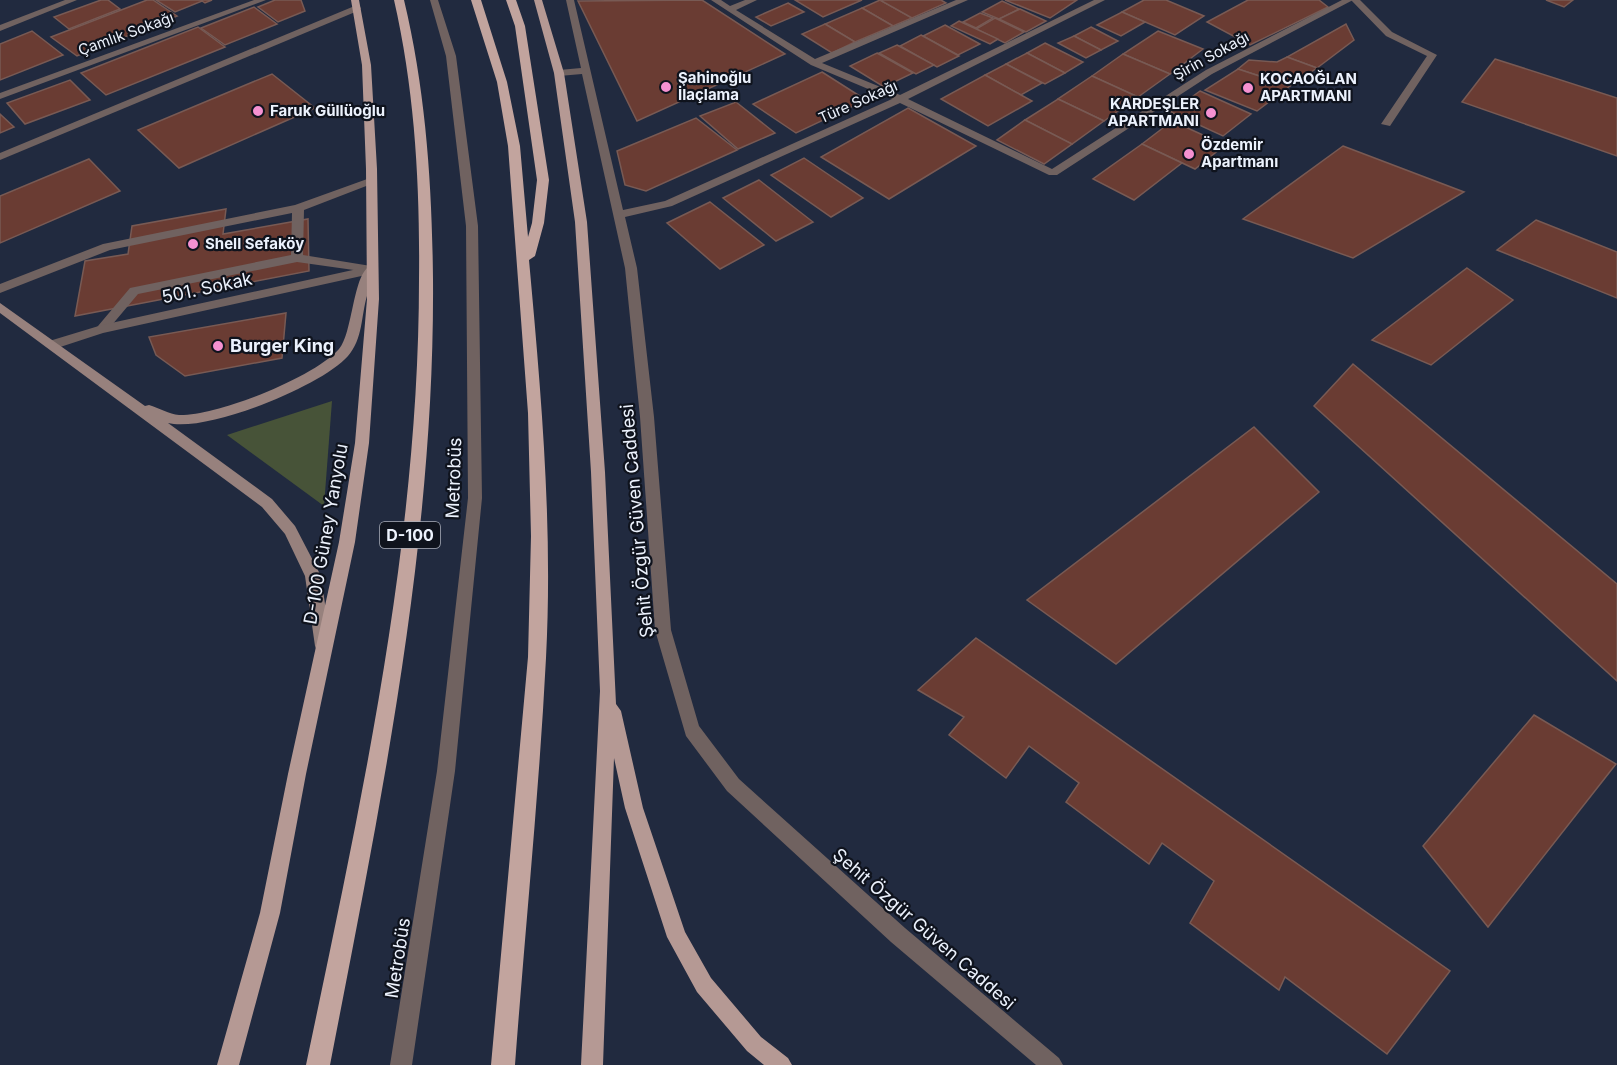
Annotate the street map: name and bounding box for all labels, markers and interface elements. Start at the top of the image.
street label: Çamlık Sokağı [75,7,176,60]
street label: Şirin Sokağı [1169,27,1252,84]
place label: Şahinoğlu İlaçlama [678,68,751,104]
place label: KOCAOĞLAN APARTMANI [1260,69,1357,105]
street label: Türe Sokağı [815,76,900,127]
marker: Şahinoğlu İlaçlama [659,80,673,94]
marker: KOCAOĞLAN APARTMANI [1241,81,1255,95]
place label: KARDEŞLER APARTMANI [1107,94,1199,130]
place label: Faruk Güllüoğlu [270,101,385,120]
marker: Faruk Güllüoğlu [251,104,265,118]
marker: KARDEŞLER APARTMANI [1204,106,1218,120]
place label: Özdemir Apartmanı [1201,135,1278,171]
marker: Özdemir Apartmanı [1182,147,1196,161]
place label: Shell Sefaköy [205,234,304,253]
marker: Shell Sefaköy [186,237,200,251]
street label: 501. Sokak [160,268,254,307]
place label: Burger King [230,335,334,356]
marker: Burger King [211,339,225,353]
street label: Şehit Özgür Güven Caddesi [615,403,657,639]
street label: Metrobüs [442,437,465,519]
street label: D-100 Güney Yanyolu [299,442,352,626]
road number: D-100 [380,522,440,548]
street label: Şehit Özgür Güven Caddesi [829,843,1020,1014]
street label: Metrobüs [381,916,414,1000]

